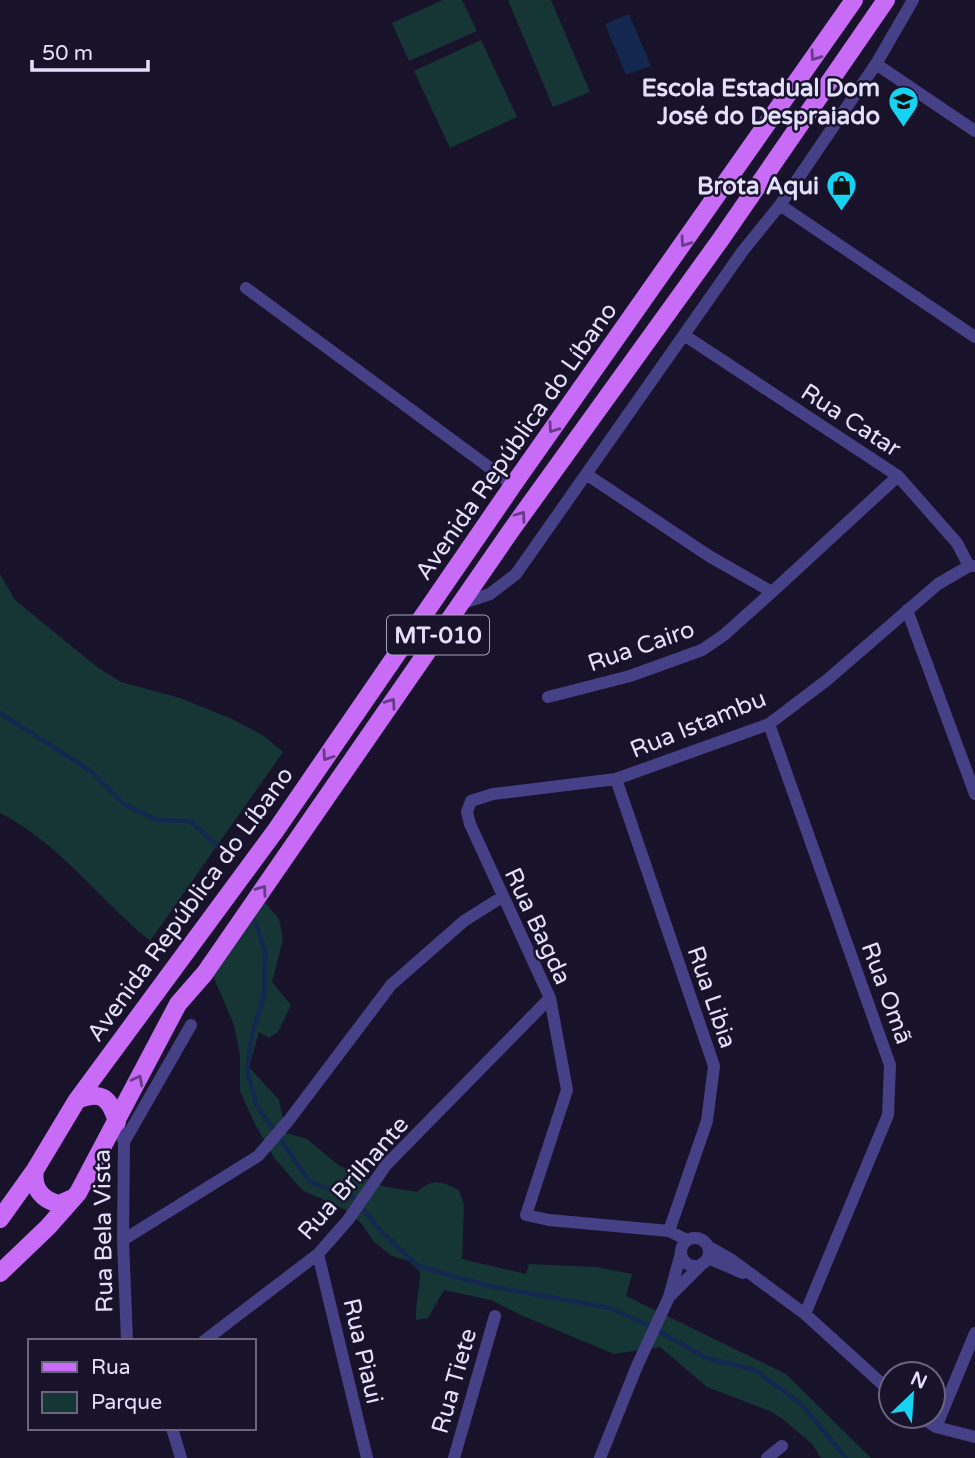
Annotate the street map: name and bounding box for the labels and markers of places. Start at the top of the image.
place label: Escola Estadual Dom José do Despraiado [641,74,880,131]
school or university icon: Escola Estadual Dom José do Despraiado [886,85,920,129]
shop icon: Brota Aqui [825,169,859,213]
place label: Brota Aqui [697,172,819,201]

